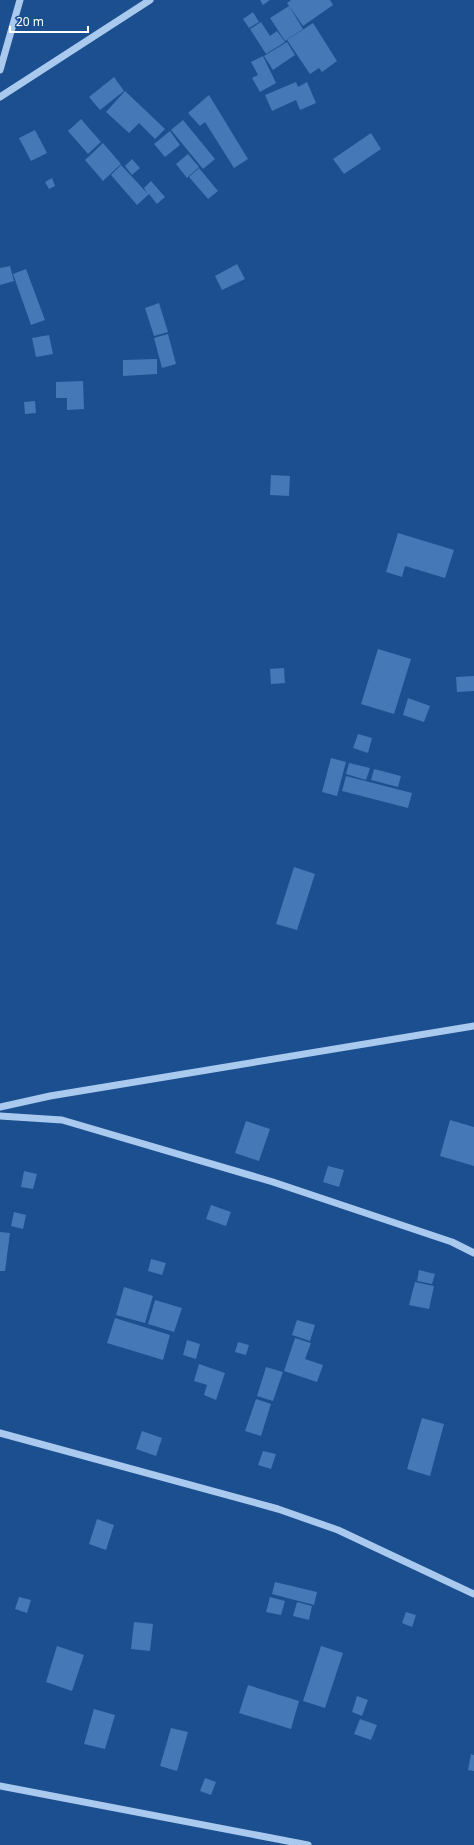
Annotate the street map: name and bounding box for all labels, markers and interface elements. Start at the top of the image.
scale bar [10,8,88,34]
text: 20 m [16,13,44,30]

